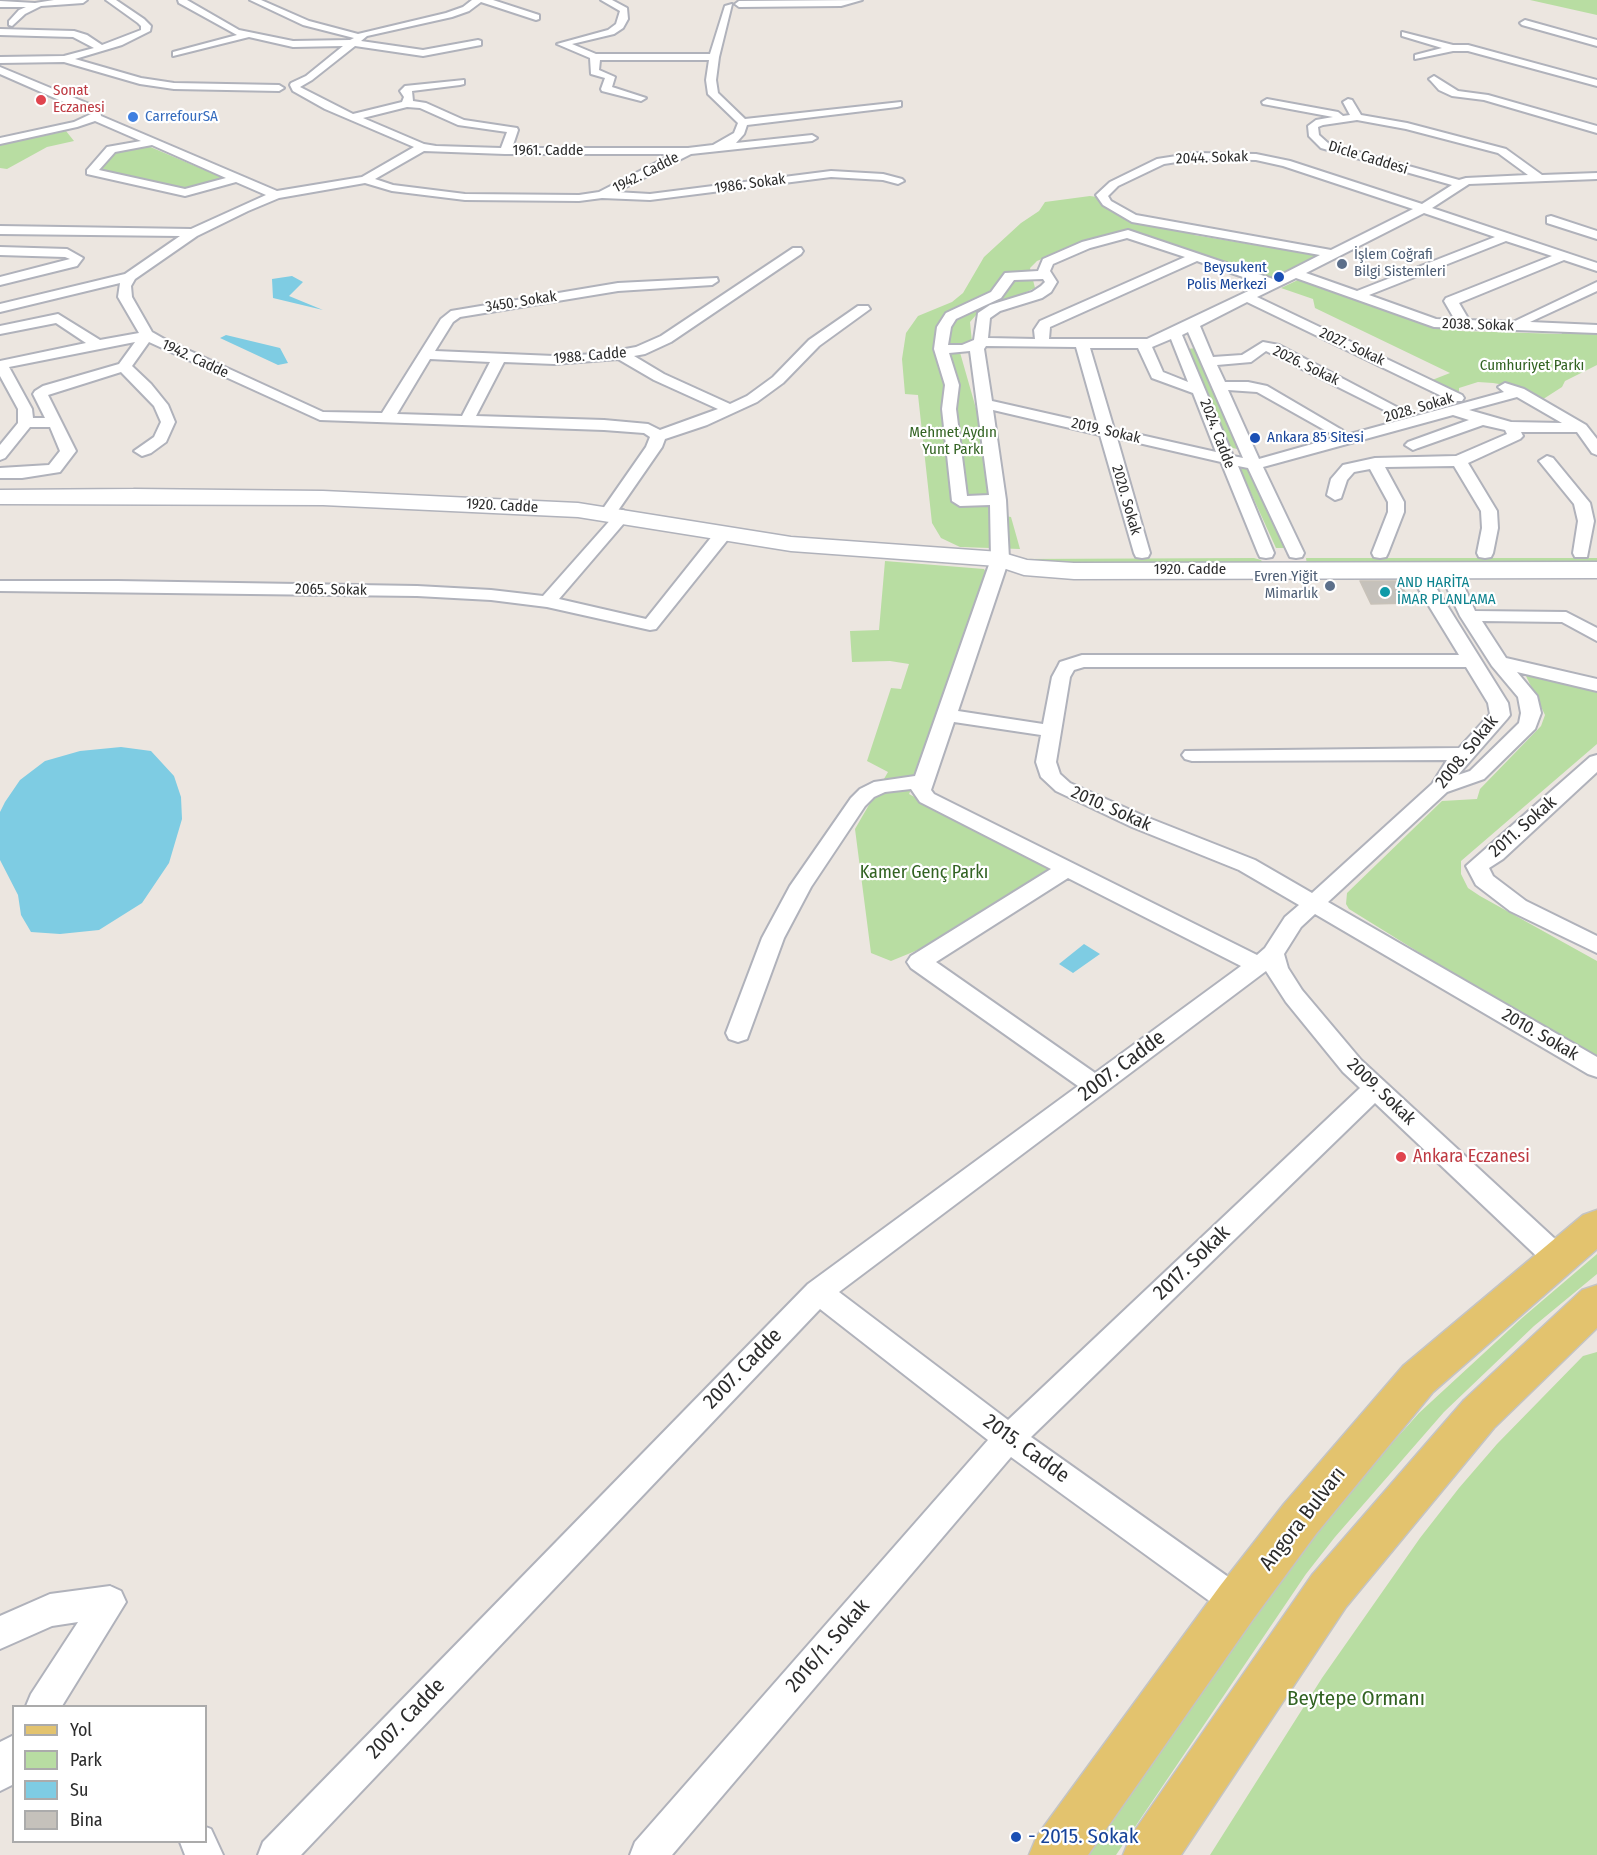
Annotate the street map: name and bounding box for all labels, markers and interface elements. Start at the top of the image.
place label: Sonat Eczanesi [53,82,105,117]
marker: Sonat Eczanesi [34,93,48,107]
place label: CarrefourSA [145,108,218,126]
marker: CarrefourSA [126,110,140,124]
street label: Dicle Caddesi [1326,137,1410,179]
street label: 1961. Cadde [513,142,583,160]
street label: 2044. Sokak [1176,148,1248,168]
street label: 1942. Cadde [610,149,682,197]
street label: 1986. Sokak [713,170,787,198]
place label: İşlem Coğrafi Bilgi Sistemleri [1354,246,1446,281]
marker: İşlem Coğrafi Bilgi Sistemleri [1335,257,1349,271]
place label: Beysukent Polis Merkezi [1187,259,1267,294]
marker: Beysukent Polis Merkezi [1272,270,1286,284]
street label: 3450. Sokak [484,288,558,316]
street label: 2038. Sokak [1442,315,1514,335]
street label: 2027. Sokak [1316,324,1388,370]
street label: 1942. Cadde [159,336,231,382]
street label: 2026. Sokak [1270,342,1342,390]
street label: 1988. Cadde [553,344,627,368]
park label: Cumhuriyet Parkı [1480,357,1584,375]
street label: 2028. Sokak [1382,389,1456,427]
street label: 2024. Cadde [1196,397,1238,471]
street label: 2019. Sokak [1070,414,1142,448]
park label: Mehmet Aydın Yunt Parkı [909,424,997,459]
place label: Ankara 85 Sitesi [1267,429,1364,447]
marker: Ankara 85 Sitesi [1248,431,1262,445]
street label: 2020. Sokak [1107,463,1145,537]
street label: 1920. Cadde [465,495,539,517]
street label: 1920. Cadde [1154,561,1226,579]
place label: Evren Yiğit Mimarlık [1254,568,1318,603]
place label: AND HARİTA İMAR PLANLAMA [1397,574,1496,609]
marker: Evren Yiğit Mimarlık [1323,579,1337,593]
street label: 2065. Sokak [295,580,367,600]
marker: AND HARİTA İMAR PLANLAMA [1378,585,1392,599]
street label: 2008. Sokak [1431,711,1503,793]
street label: 2010. Sokak [1068,782,1154,836]
street label: 2011. Sokak [1485,792,1561,862]
park label: Kamer Genç Parkı [860,862,988,884]
street label: 2010. Sokak [1498,1004,1582,1066]
street label: 2007. Cadde [1074,1025,1170,1107]
street label: 2009. Sokak [1342,1054,1420,1130]
place label: Ankara Eczanesi [1413,1146,1530,1168]
marker: Ankara Eczanesi [1394,1150,1408,1164]
street label: 2017. Sokak [1148,1220,1236,1306]
street label: 2007. Cadde [698,1323,788,1415]
street label: 2015. Cadde [978,1409,1074,1489]
street label: Angora Bulvarı [1255,1462,1351,1576]
street label: 2016/1. Sokak [781,1594,875,1698]
street label: 2007. Cadde [361,1673,451,1765]
park label: Beytepe Ormanı [1287,1686,1425,1712]
legend [12,1705,207,1843]
text: Yol [70,1719,92,1741]
text: Park [70,1749,102,1771]
text: Su [70,1779,88,1801]
text: Bina [70,1809,103,1831]
place label: - 2015. Sokak [1028,1824,1139,1850]
marker: - 2015. Sokak [1009,1830,1023,1844]

